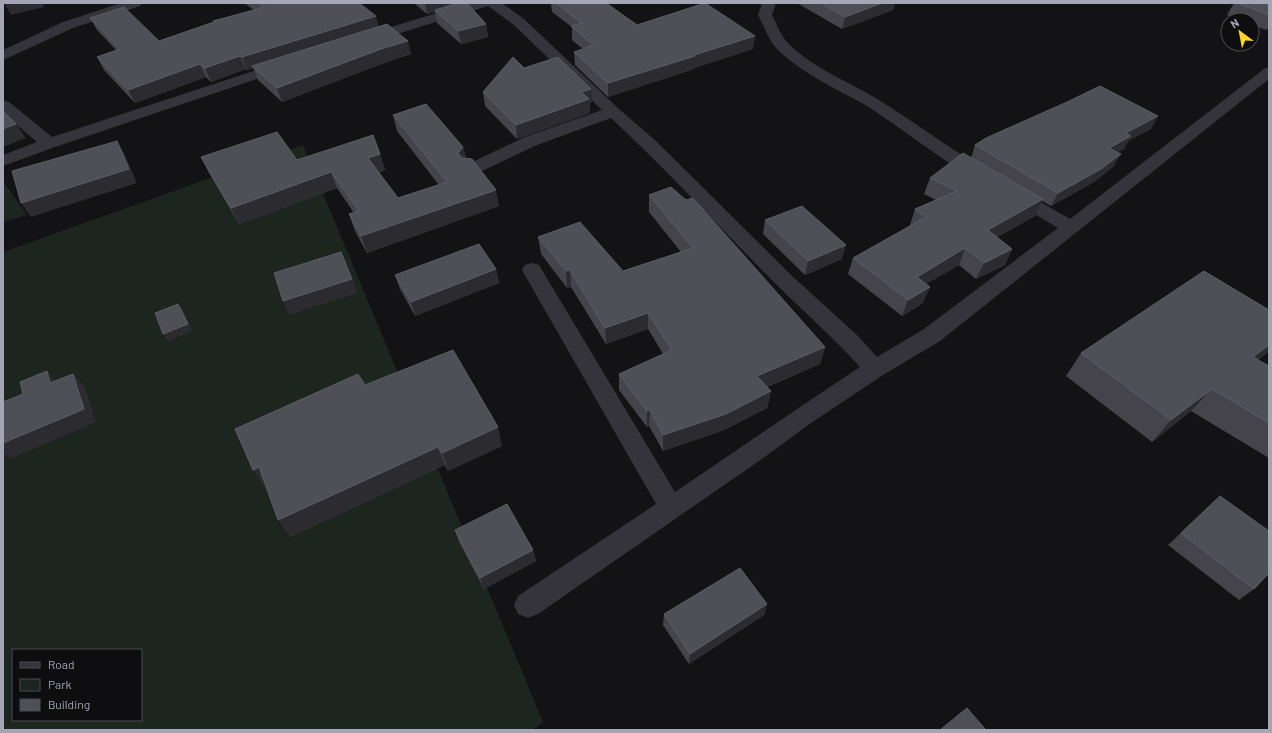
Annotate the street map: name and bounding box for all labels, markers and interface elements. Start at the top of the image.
north arrow [1220,12,1260,52]
text: N [1228,16,1241,31]
legend [12,649,142,721]
text: Road [48,657,75,671]
text: Park [48,677,72,691]
text: Building [48,697,90,711]

